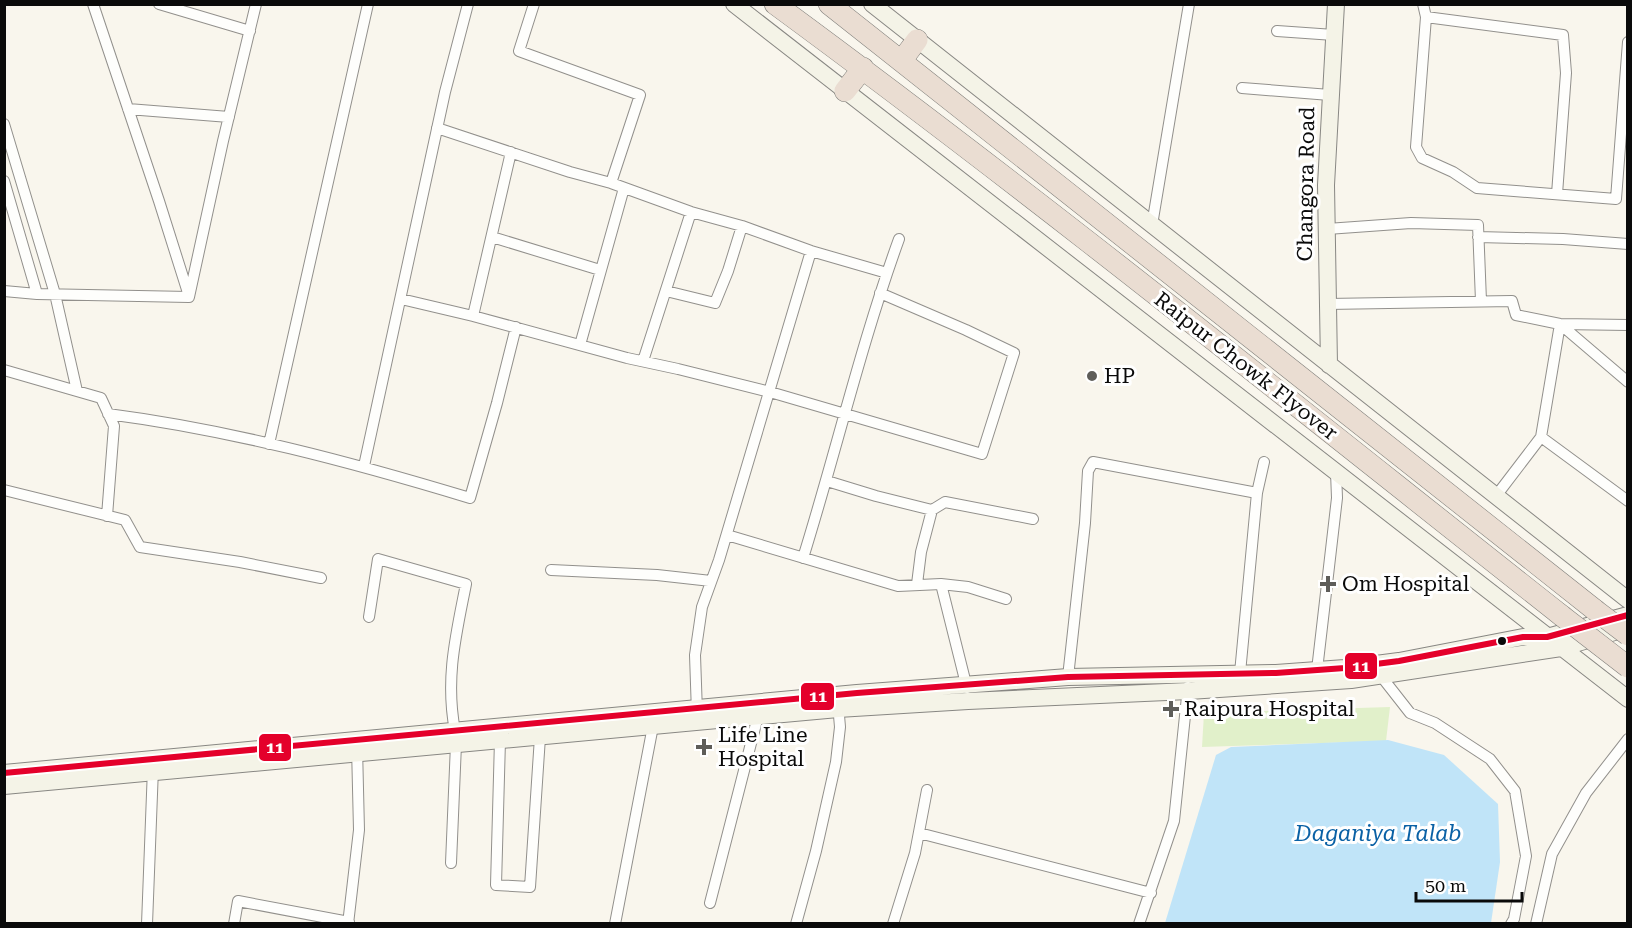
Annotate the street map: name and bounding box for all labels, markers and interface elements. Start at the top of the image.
street label: Changora Road [1293,106,1319,261]
street label: Raipur Chowk Flyover [1150,287,1343,445]
place label: HP [1104,364,1135,388]
marker: HP [1085,369,1099,383]
place label: Om Hospital [1342,572,1470,596]
marker: Om Hospital [1319,575,1337,593]
unlabelled marker [1496,635,1508,647]
line badge: 11 [1344,652,1378,680]
text: 11 [1352,657,1370,676]
line badge: 11 [800,682,835,711]
text: 11 [809,687,827,706]
place label: Raipura Hospital [1184,697,1355,721]
marker: Raipura Hospital [1162,700,1180,718]
place label: Life Line Hospital [718,723,807,771]
line badge: 11 [258,733,292,762]
text: 11 [266,738,284,757]
marker: Life Line Hospital [695,738,713,756]
water label: Daganiya Talab [1294,821,1461,846]
scale bar [1416,865,1522,903]
text: 50 m [1425,875,1466,896]

